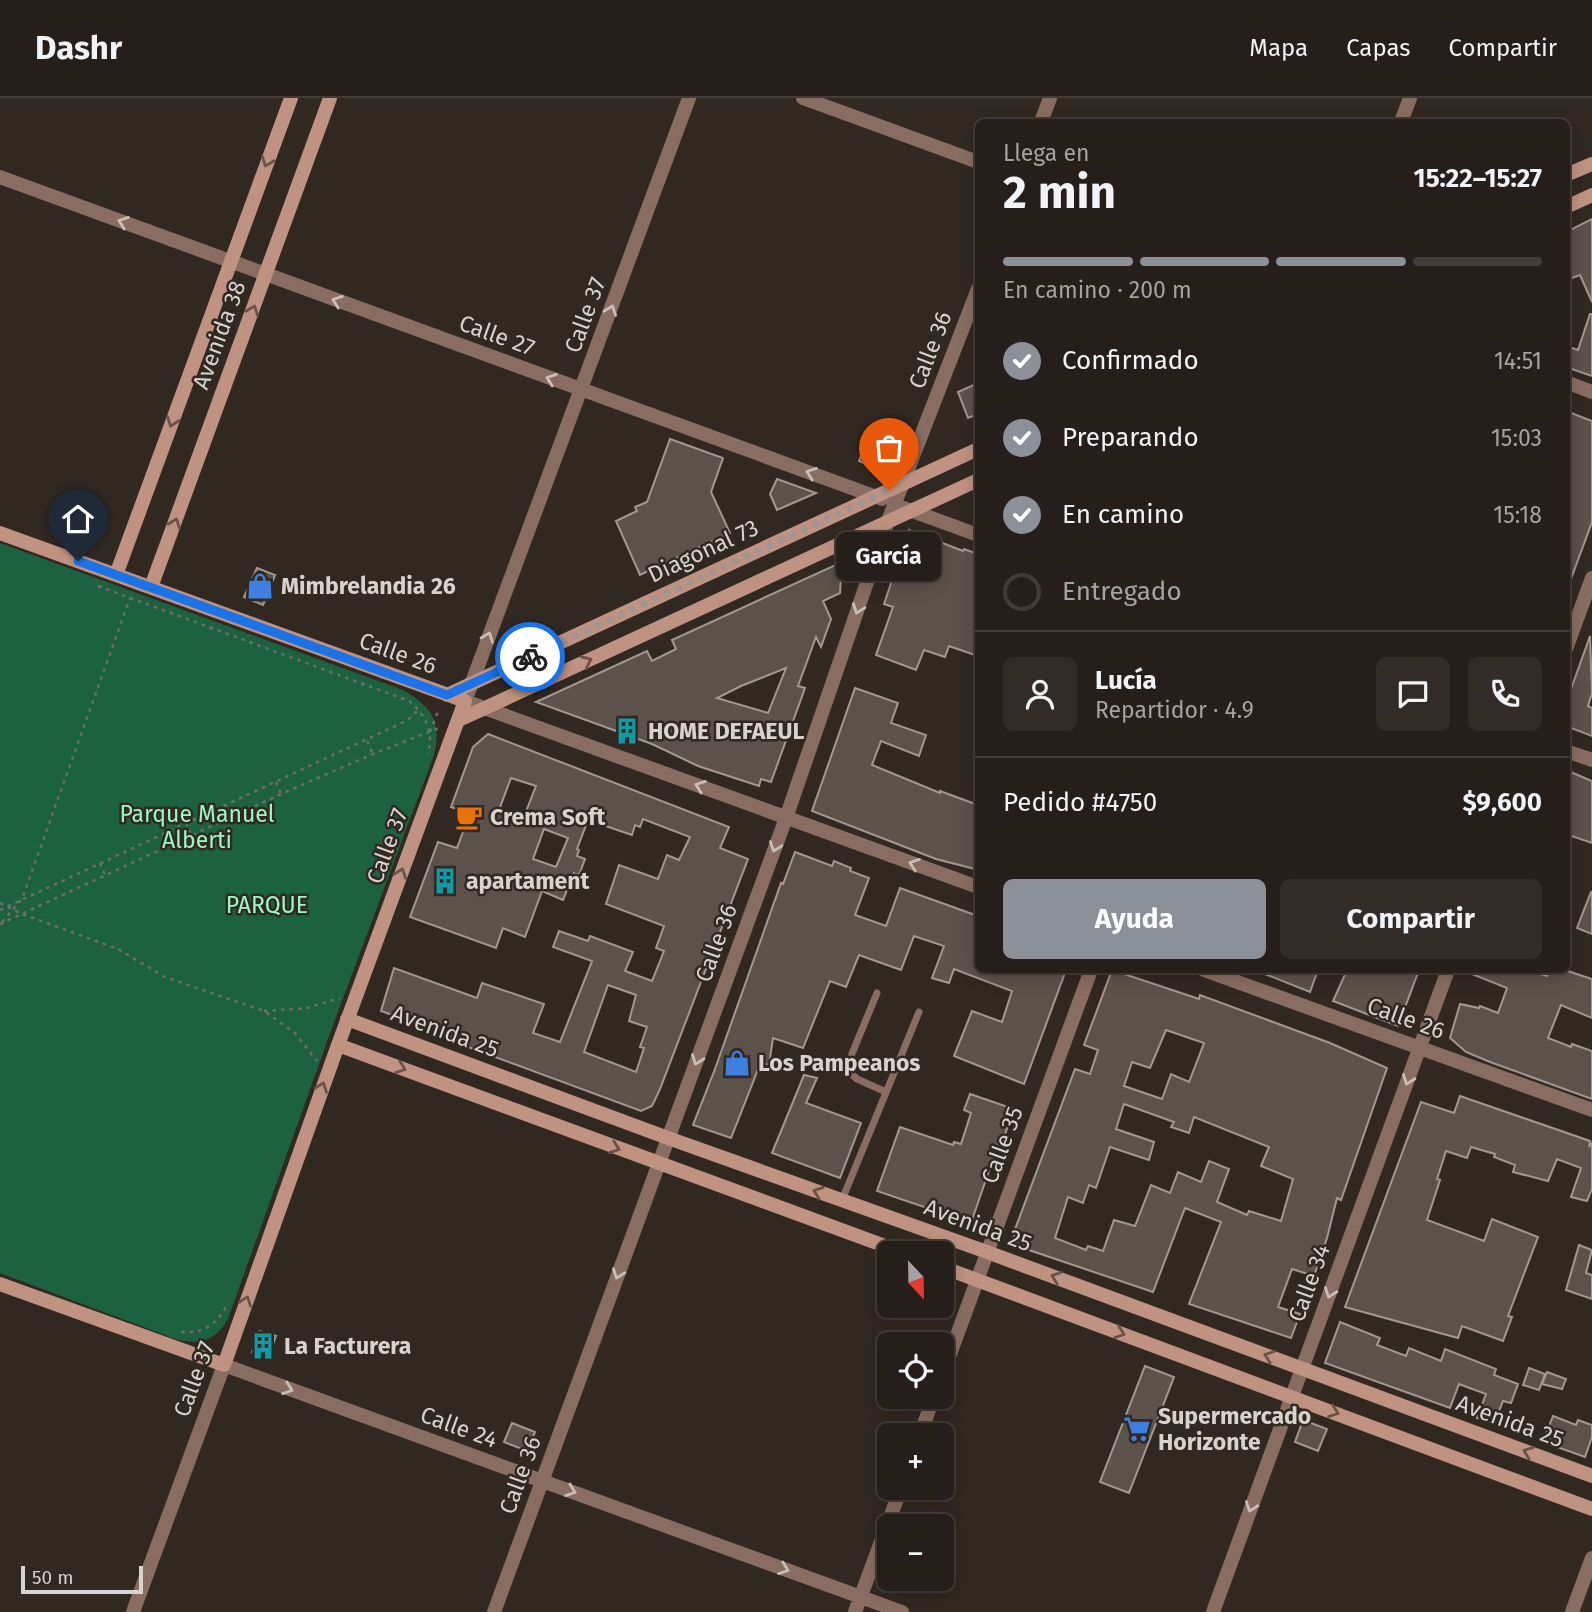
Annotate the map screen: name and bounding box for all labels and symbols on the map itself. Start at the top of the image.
one-way arrow [262,156,276,168]
one-way arrow [118,217,130,231]
street label: Calle 37 [558,273,612,357]
street label: Avenida 38 [186,277,252,393]
one-way arrow [331,295,343,309]
one-way arrow [245,304,259,316]
one-way arrow [603,304,617,316]
street label: Calle 36 [902,307,958,393]
street label: Calle 27 [455,308,539,362]
one-way arrow [545,373,557,387]
one-way arrow [167,415,181,427]
pin [859,418,919,490]
one-way arrow [805,467,817,481]
pin [48,489,108,561]
street label: Diagonal 73 [643,513,763,589]
one-way arrow [166,518,180,530]
callout: García [836,532,942,581]
shop icon: Mimbrelandia 26 [245,571,275,601]
place label: Mimbrelandia 26 [281,572,456,600]
one-way arrow [852,602,866,614]
courier [495,622,565,692]
street label: Calle 26 [355,626,441,680]
one-way arrow [480,632,494,644]
one-way arrow [580,655,592,669]
building icon: HOME DEFAEUL [612,716,642,746]
place label: HOME DEFAEUL [648,717,804,745]
one-way arrow [695,781,707,795]
park label: Parque Manuel Alberti [119,800,275,854]
cafe icon: Crema Soft [454,802,484,832]
place label: Crema Soft [490,803,606,831]
street label: Calle 37 [360,804,414,888]
one-way arrow [769,840,783,852]
one-way arrow [909,858,921,872]
building icon: apartament [430,866,460,896]
place label: apartament [466,867,591,895]
one-way arrow [393,868,407,880]
park label: PARQUE [226,891,308,919]
street label: Calle 36 [689,900,743,986]
street label: Calle 26 [1363,991,1449,1045]
street label: Avenida 25 [388,999,502,1063]
shop icon: Los Pampeanos [722,1048,752,1078]
place label: Los Pampeanos [758,1049,920,1077]
one-way arrow [691,1054,705,1066]
one-way arrow [395,1060,407,1074]
one-way arrow [1402,1073,1416,1085]
one-way arrow [314,1081,328,1093]
street label: Calle 35 [975,1103,1029,1187]
one-way arrow [608,1140,620,1154]
one-way arrow [813,1186,825,1200]
street label: Avenida 25 [921,1193,1035,1257]
street label: Calle 34 [1282,1240,1336,1326]
north arrow [877,1241,954,1318]
one-way arrow [612,1267,626,1280]
one-way arrow [1050,1271,1062,1285]
one-way arrow [1324,1287,1338,1299]
one-way arrow [238,1296,252,1308]
one-way arrow [1114,1325,1126,1339]
building icon: La Facturera [248,1331,278,1361]
place label: La Facturera [284,1332,411,1360]
street label: Calle 37 [167,1337,221,1421]
one-way arrow [1263,1350,1275,1364]
one-way arrow [281,1380,293,1394]
street label: Avenida 25 [1453,1389,1567,1453]
street label: Calle 24 [417,1400,501,1454]
place label: Supermercado Horizonte [1158,1402,1311,1456]
one-way arrow [1327,1404,1339,1418]
supermarket icon: Supermercado Horizonte [1122,1414,1152,1444]
street label: Calle 36 [493,1432,547,1518]
one-way arrow [1523,1447,1535,1461]
one-way arrow [564,1483,576,1497]
one-way arrow [1246,1500,1260,1512]
one-way arrow [778,1561,790,1575]
scale bar [21,1563,144,1595]

